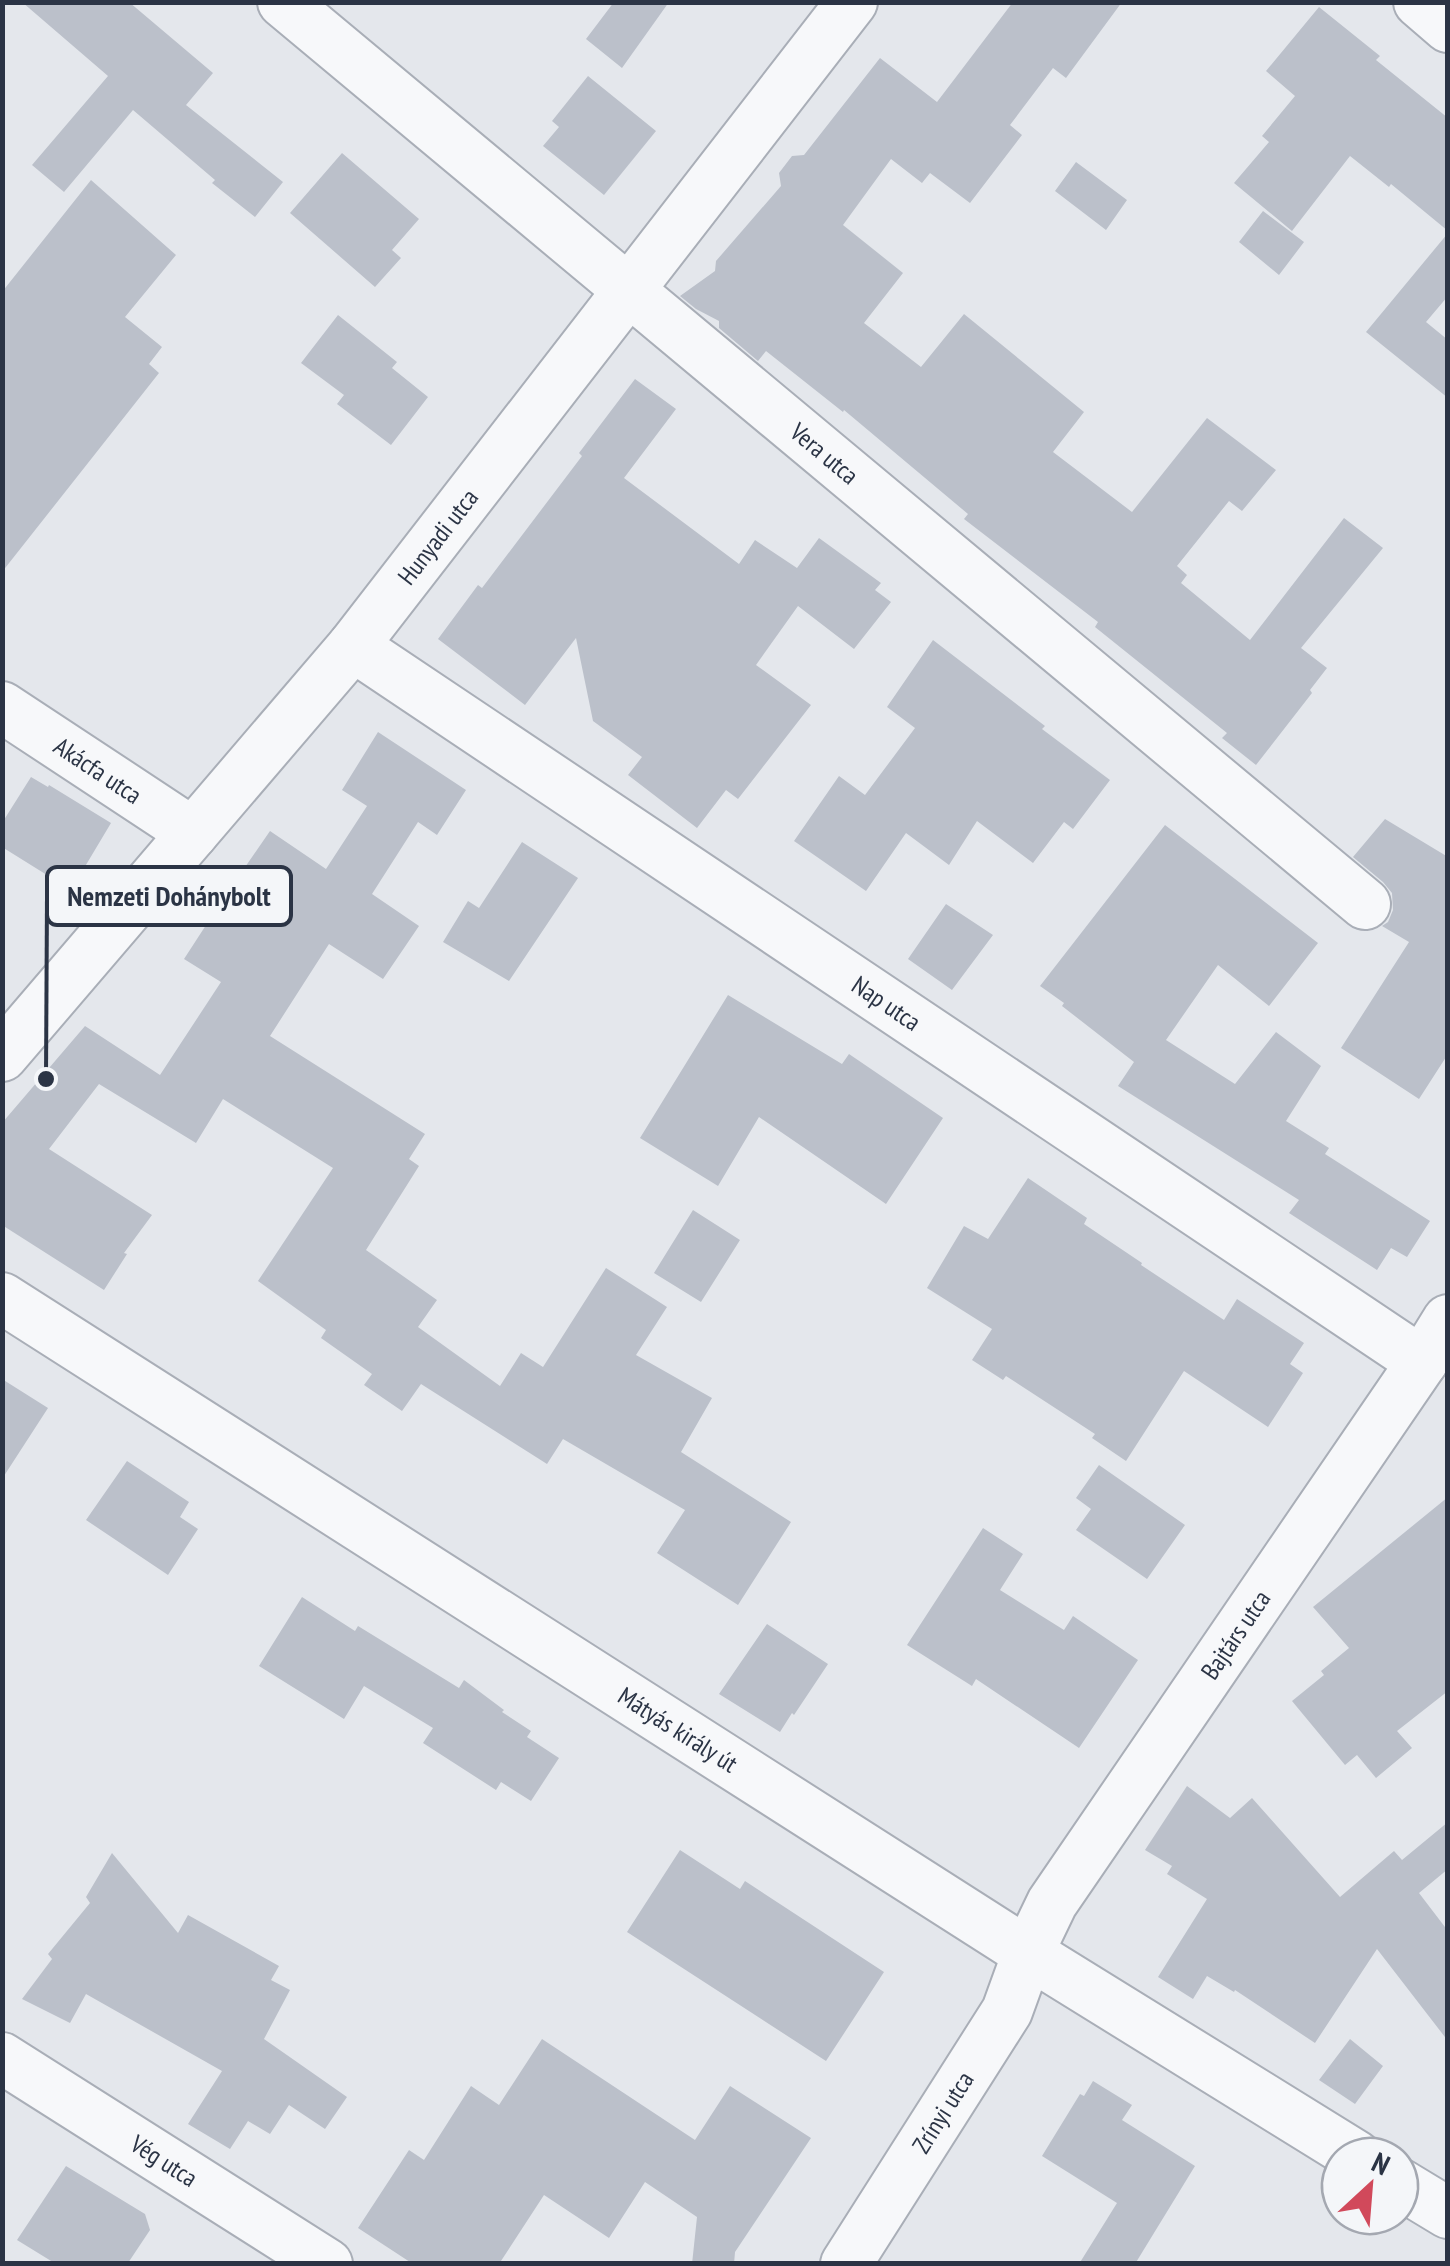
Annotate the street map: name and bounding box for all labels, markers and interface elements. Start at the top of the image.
street label: Vera utca [783,415,865,491]
street label: Hunyadi utca [391,482,485,591]
street label: Akácfa utca [48,730,148,811]
callout: Nemzeti Dohánybolt [47,867,291,925]
text: Nemzeti Dohánybolt [67,877,271,914]
street label: Nap utca [846,969,927,1038]
street label: Bajtárs utca [1194,1584,1277,1686]
street label: Mátyás király út [612,1680,744,1780]
street label: Zrínyi utca [905,2065,980,2159]
street label: Vég utca [124,2127,204,2194]
north arrow [1320,2136,1420,2236]
text: N [1366,2143,1396,2183]

